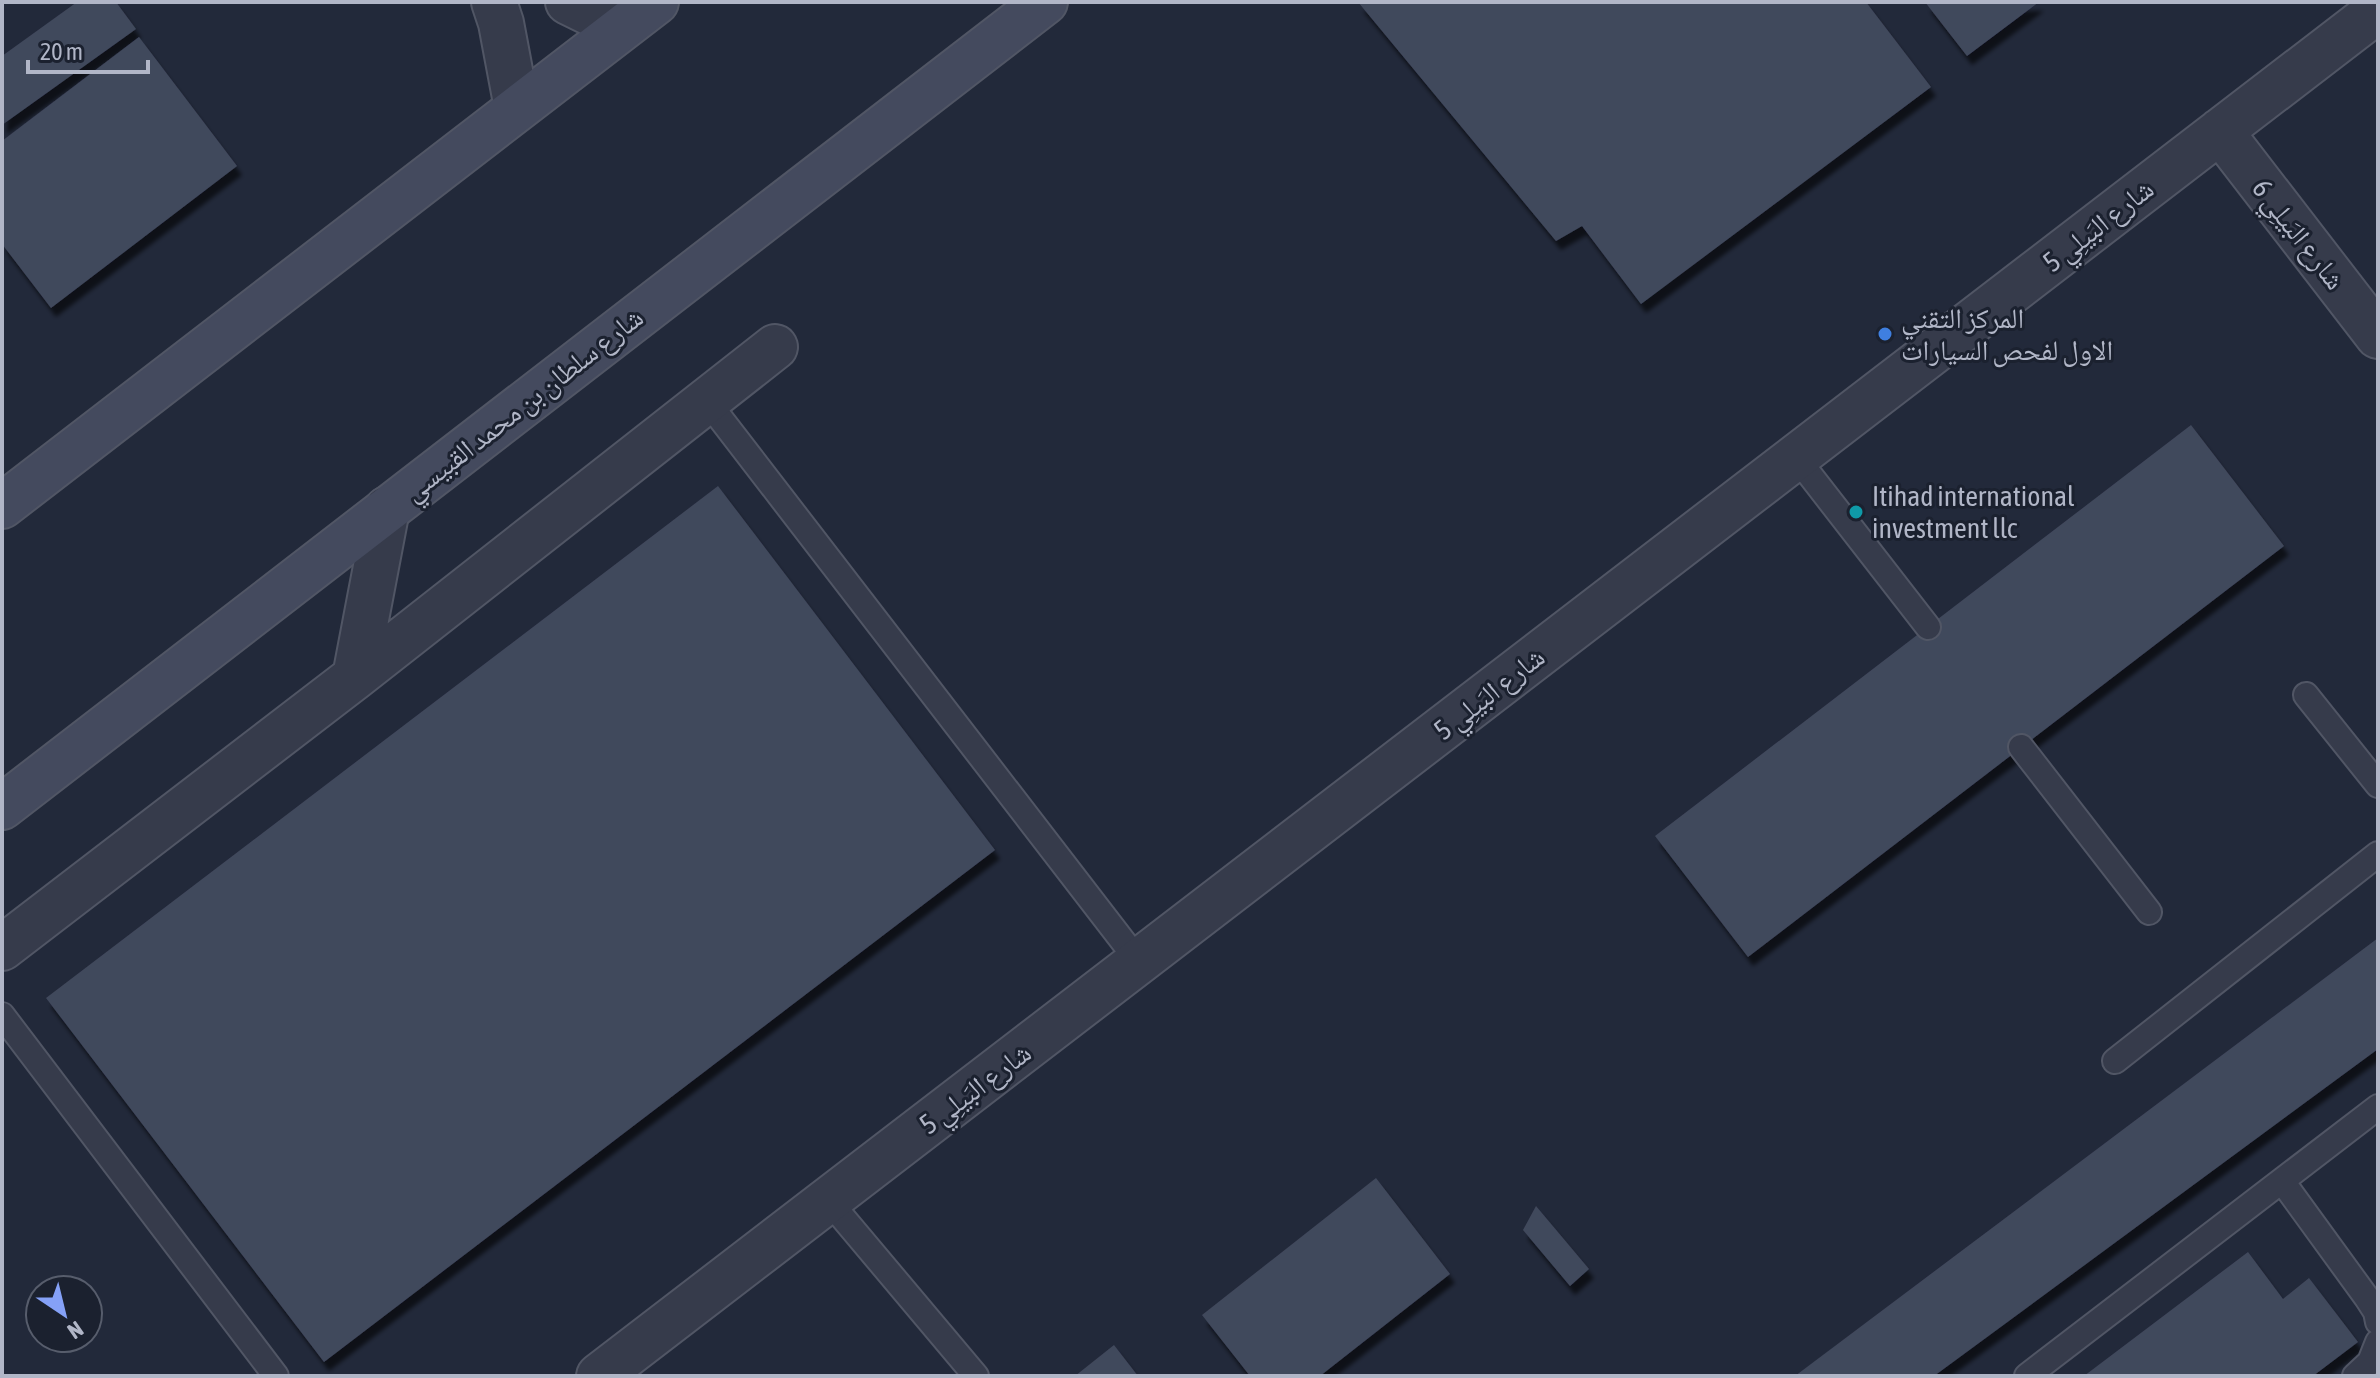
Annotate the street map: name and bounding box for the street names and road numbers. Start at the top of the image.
street label: شارع البَيلِي 5 [2037,172,2164,284]
street label: شارع البَيلِي 6 [2240,173,2352,300]
street label: شارع سلطان بن محمد القبيسي [397,301,653,513]
street label: شارع البَيلِي 5 [1428,640,1555,752]
street label: شارع البَيلِي 5 [913,1036,1041,1146]

